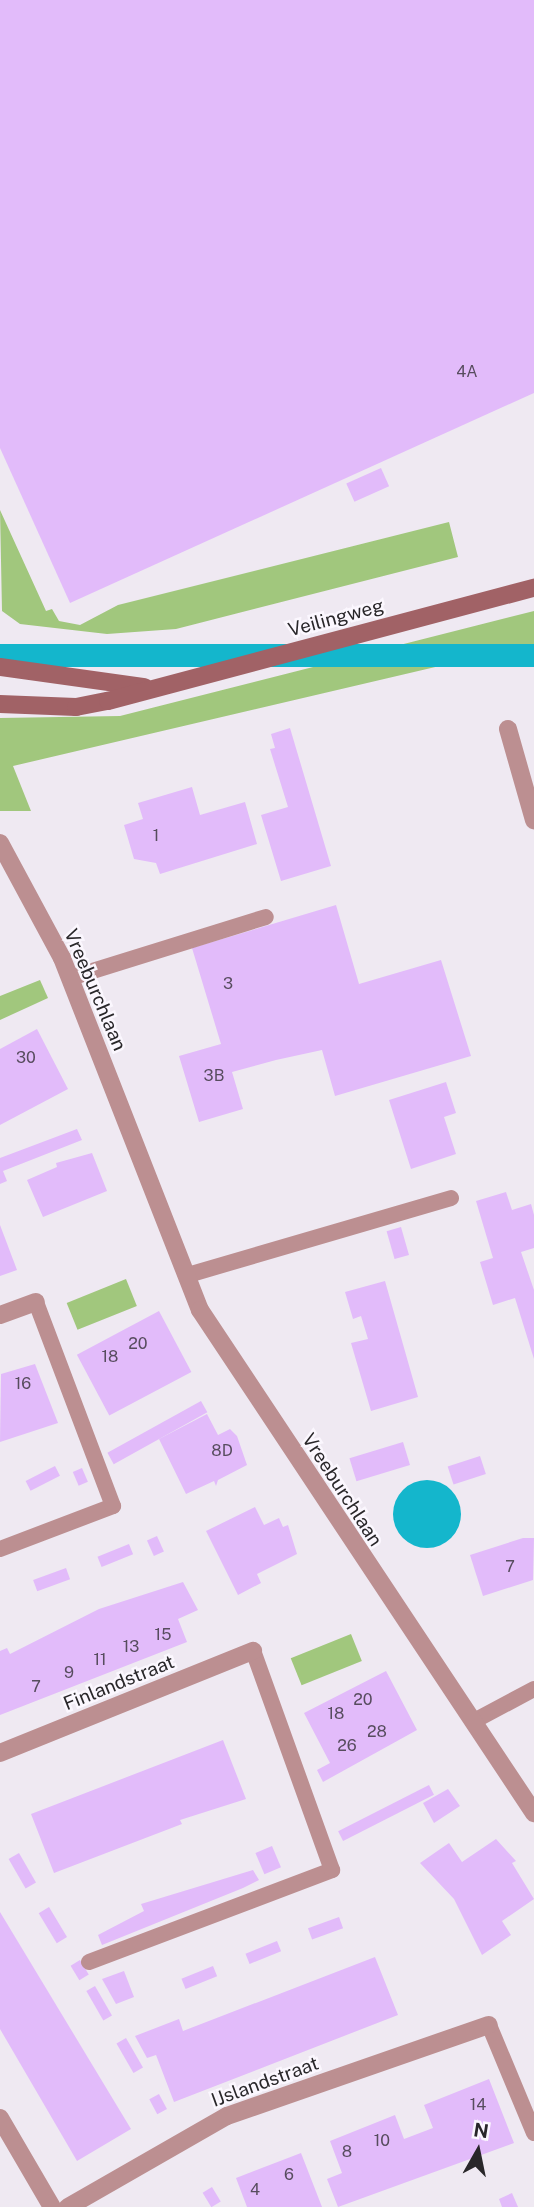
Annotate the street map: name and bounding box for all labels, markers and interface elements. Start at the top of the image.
house number: 4A [456,362,478,382]
street label: Veilingweg [286,594,386,642]
house number: 1 [153,826,159,846]
street label: Vreeburchlaan [59,926,131,1054]
house number: 3 [223,974,233,994]
house number: 30 [16,1048,36,1068]
house number: 3B [204,1066,224,1086]
house number: 20 [128,1334,148,1354]
house number: 18 [102,1347,118,1367]
house number: 16 [15,1374,31,1394]
street label: Vreeburchlaan [297,1429,387,1551]
house number: 8D [211,1441,233,1461]
house number: 7 [505,1557,515,1577]
house number: 15 [155,1625,171,1645]
house number: 13 [123,1637,139,1657]
street label: Finlandstraat [60,1650,178,1716]
house number: 11 [93,1650,107,1670]
house number: 9 [64,1663,74,1683]
house number: 7 [31,1677,41,1697]
house number: 20 [353,1690,373,1710]
house number: 18 [328,1704,344,1724]
house number: 28 [367,1722,387,1742]
house number: 26 [337,1736,357,1756]
street label: IJslandstraat [208,2052,322,2112]
house number: 14 [470,2095,486,2115]
north arrow [443,2116,513,2186]
text: N [472,2118,490,2142]
house number: 10 [374,2131,390,2151]
house number: 8 [342,2142,352,2162]
house number: 6 [284,2165,294,2185]
house number: 4 [250,2180,260,2200]

